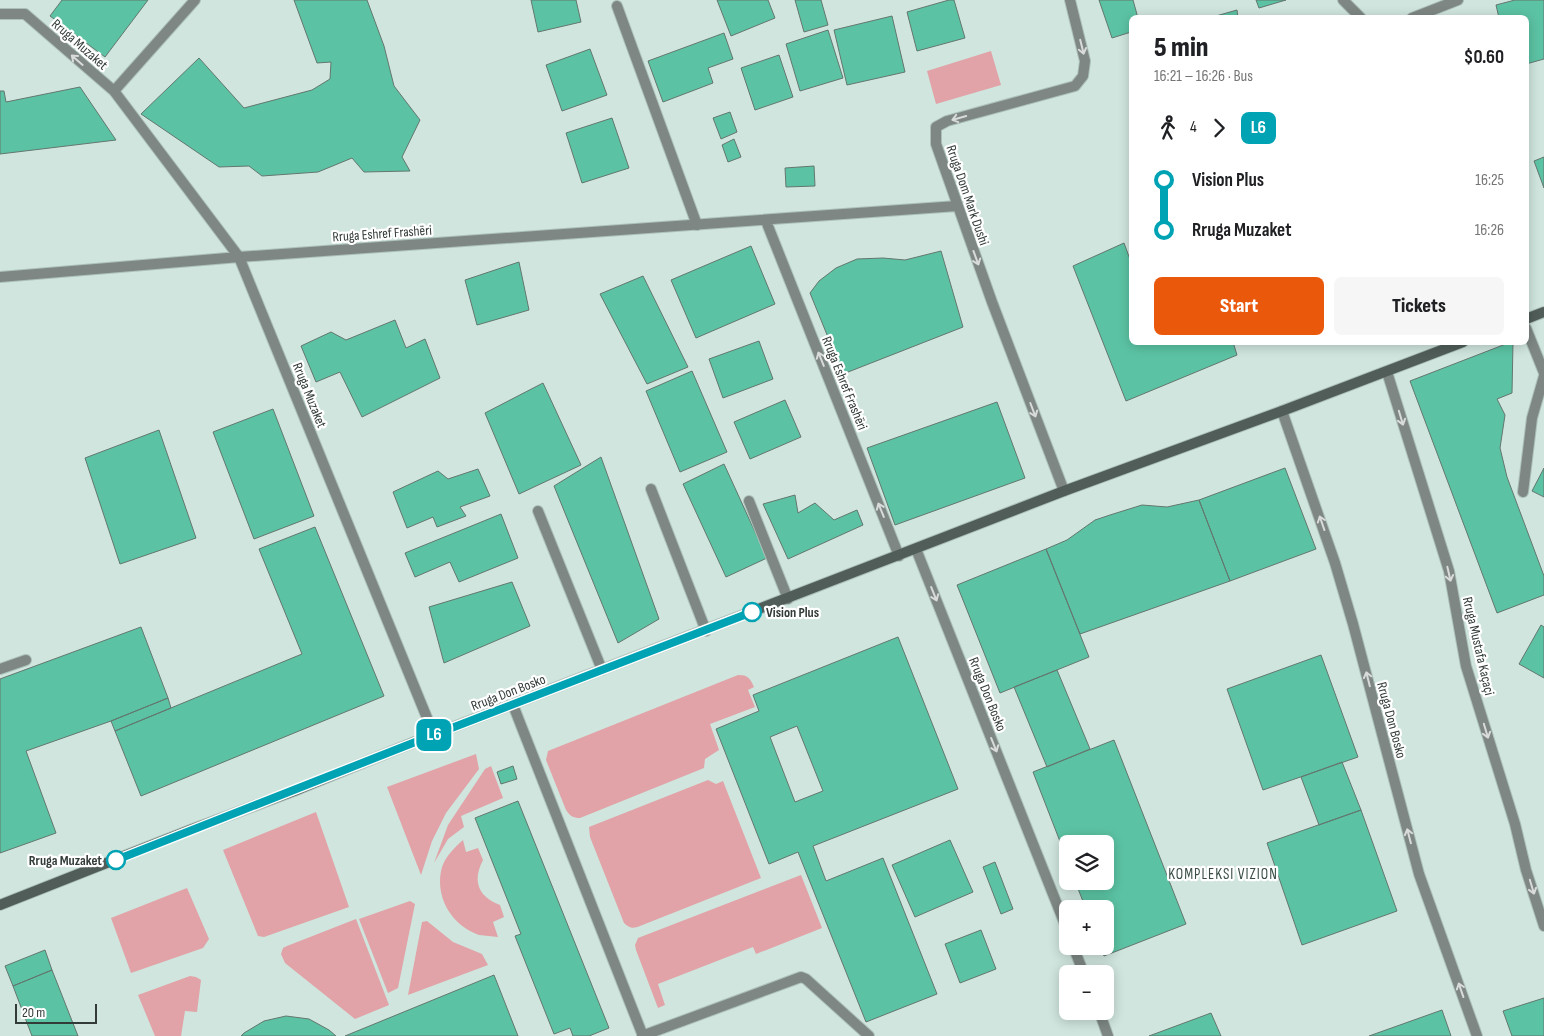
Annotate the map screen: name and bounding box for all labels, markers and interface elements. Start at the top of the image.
street label: Rruga Muzaket [48,15,111,73]
text: 5 min [1154,31,1209,64]
one-way arrow [1078,39,1087,55]
text: $0.60 [1464,46,1504,69]
one-way arrow [71,54,84,65]
text: 16:21 – 16:26 · Bus [1154,67,1253,86]
one-way arrow [951,114,967,123]
icon: walk [1154,114,1182,142]
icon: forward [1205,114,1233,142]
text: L6 [1251,117,1266,138]
text: 4 [1190,118,1197,137]
street label: Rruga Dom Mark Dushi [942,143,993,248]
text: Vision Plus [1192,169,1264,192]
text: 16:25 [1475,171,1504,190]
text: Rruga Muzaket [1192,219,1291,242]
text: 16:26 [1475,221,1504,240]
street label: Rruga Eshref Frashëri [332,222,432,245]
one-way arrow [972,250,981,266]
button: Start [1154,277,1324,335]
button: Tickets [1334,277,1504,335]
street label: Rruga Eshref Frashëri [818,334,871,433]
one-way arrow [816,352,825,368]
street label: Rruga Muzaket [289,360,330,430]
one-way arrow [1029,402,1038,418]
one-way arrow [1397,410,1407,426]
one-way arrow [876,503,885,519]
one-way arrow [1316,516,1326,532]
one-way arrow [1445,565,1454,581]
one-way arrow [930,586,939,601]
street label: Rruga Mustafa Kaçaçi [1459,595,1498,697]
marker: Vision Plus [742,602,762,622]
place label: Vision Plus [766,604,819,621]
street label: Rruga Don Bosko [965,655,1010,734]
street label: Rruga Don Bosko [469,670,548,714]
one-way arrow [1362,672,1372,688]
street label: Rruga Don Bosko [1373,680,1410,760]
line badge: L6 [412,719,456,751]
one-way arrow [1482,723,1492,739]
text: L6 [426,724,442,745]
one-way arrow [990,738,999,753]
one-way arrow [1404,829,1413,845]
map controls [1059,835,1114,1020]
button: layers [1059,835,1114,890]
marker: Rruga Muzaket [106,850,126,870]
place label: Rruga Muzaket [29,852,102,869]
district label: KOMPLEKSI VIZION [1168,865,1278,884]
one-way arrow [1528,879,1537,895]
button: + [1059,900,1114,955]
button: − [1059,965,1114,1020]
one-way arrow [1456,983,1465,998]
scale bar [15,1001,98,1024]
text: 20 m [22,1004,45,1021]

